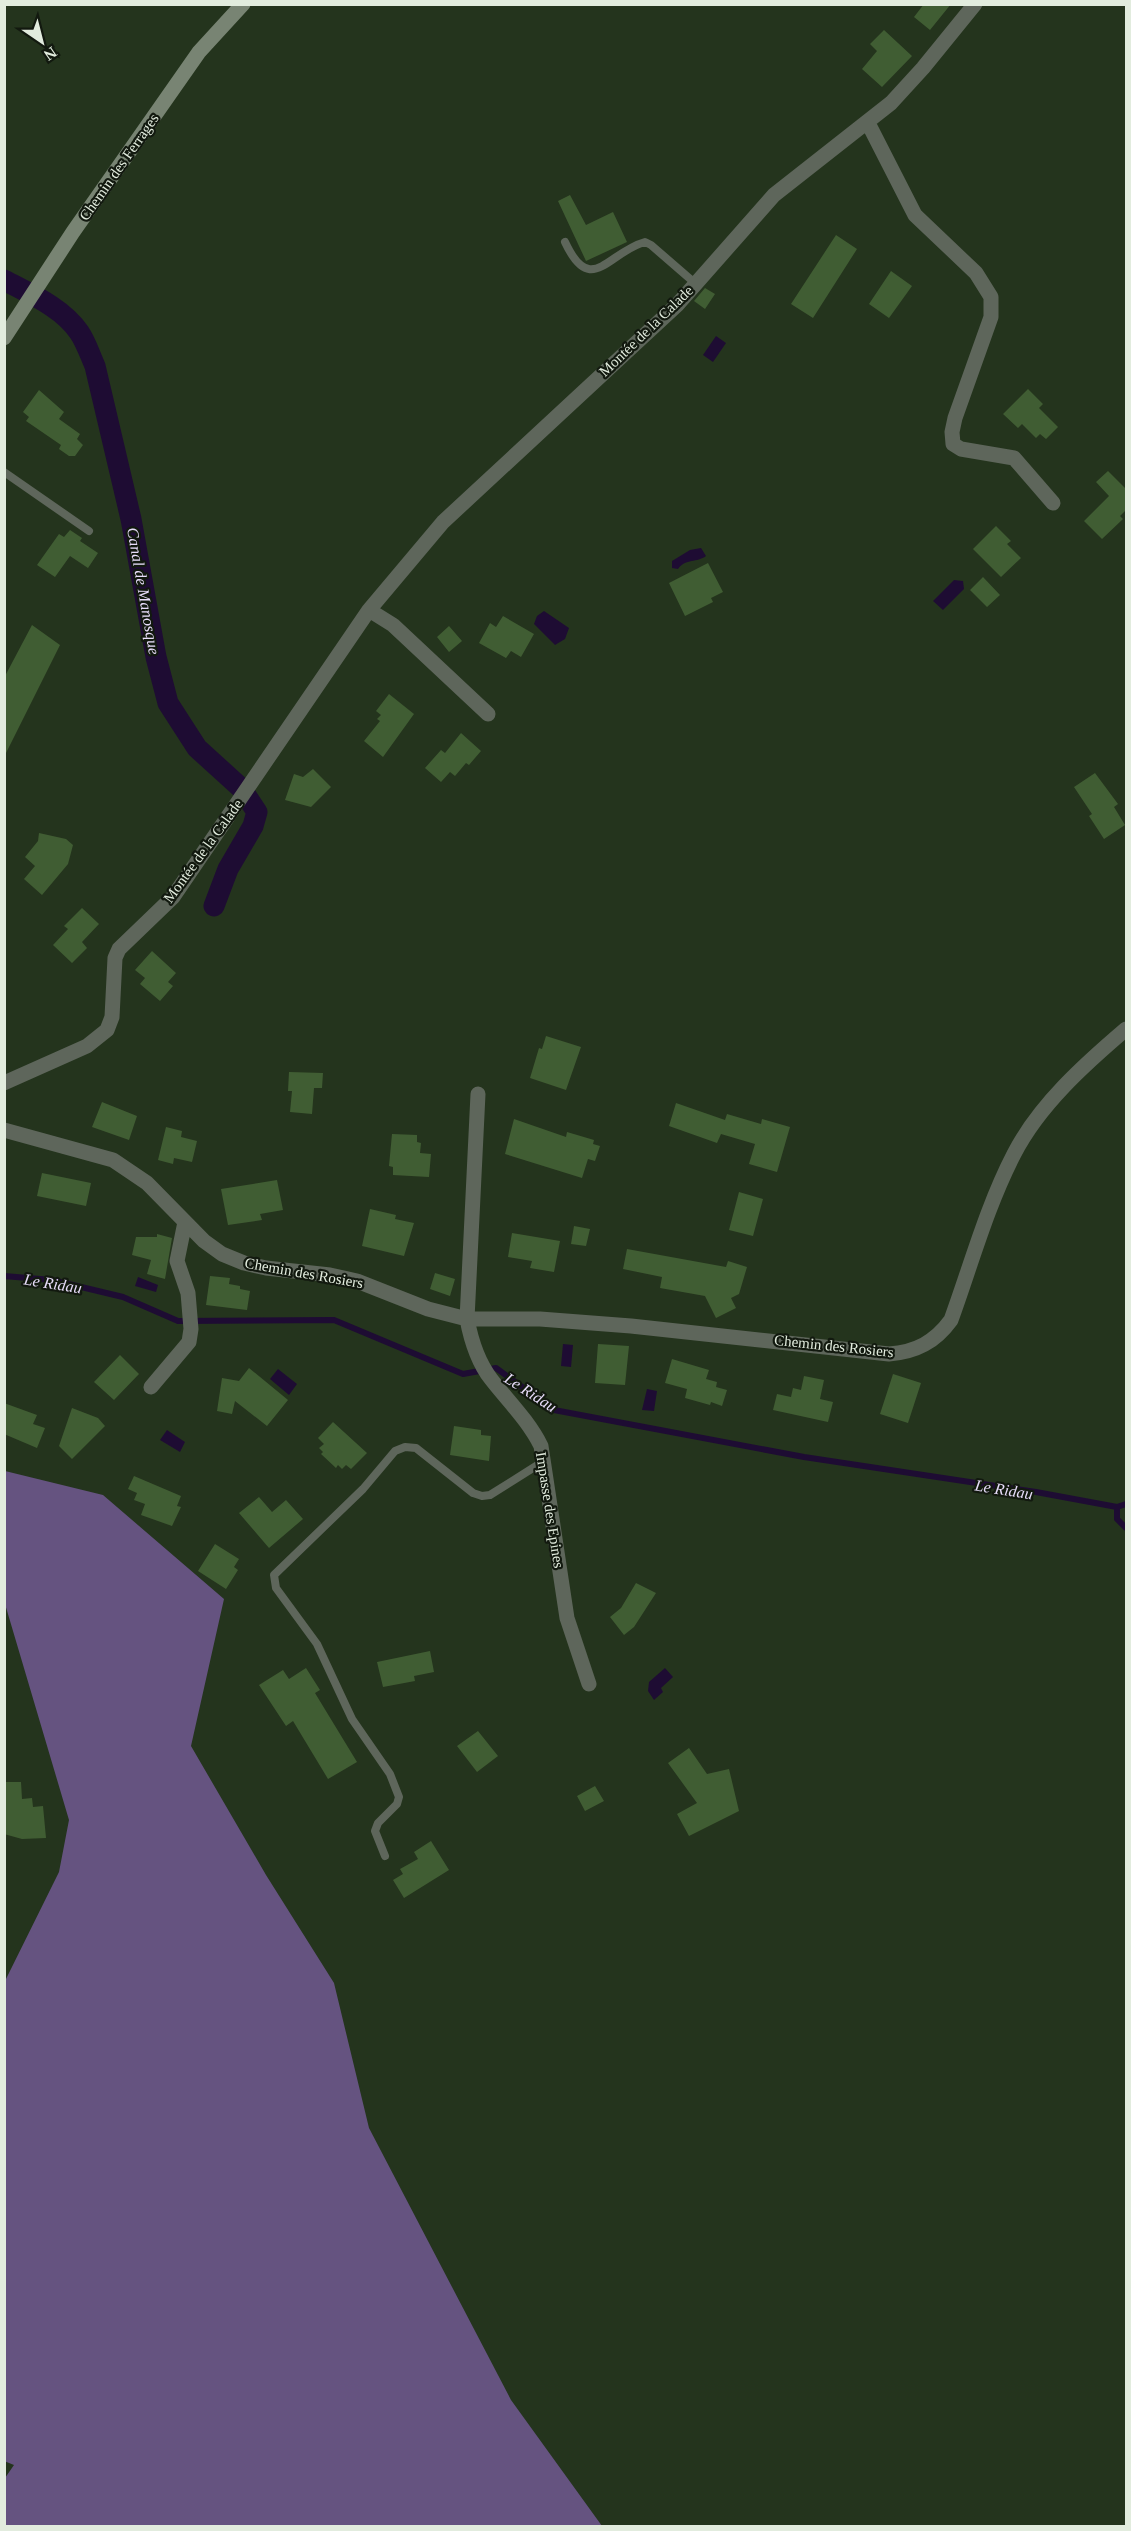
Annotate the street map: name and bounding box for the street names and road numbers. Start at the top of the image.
street label: Chemin des Ferrages [76,110,162,223]
street label: Montée de la Calade [596,282,696,380]
street label: Montée de la Calade [160,796,246,906]
street label: Chemin des Rosiers [244,1255,365,1291]
street label: Chemin des Rosiers [773,1332,895,1360]
street label: Impasse des Epines [533,1451,567,1569]

